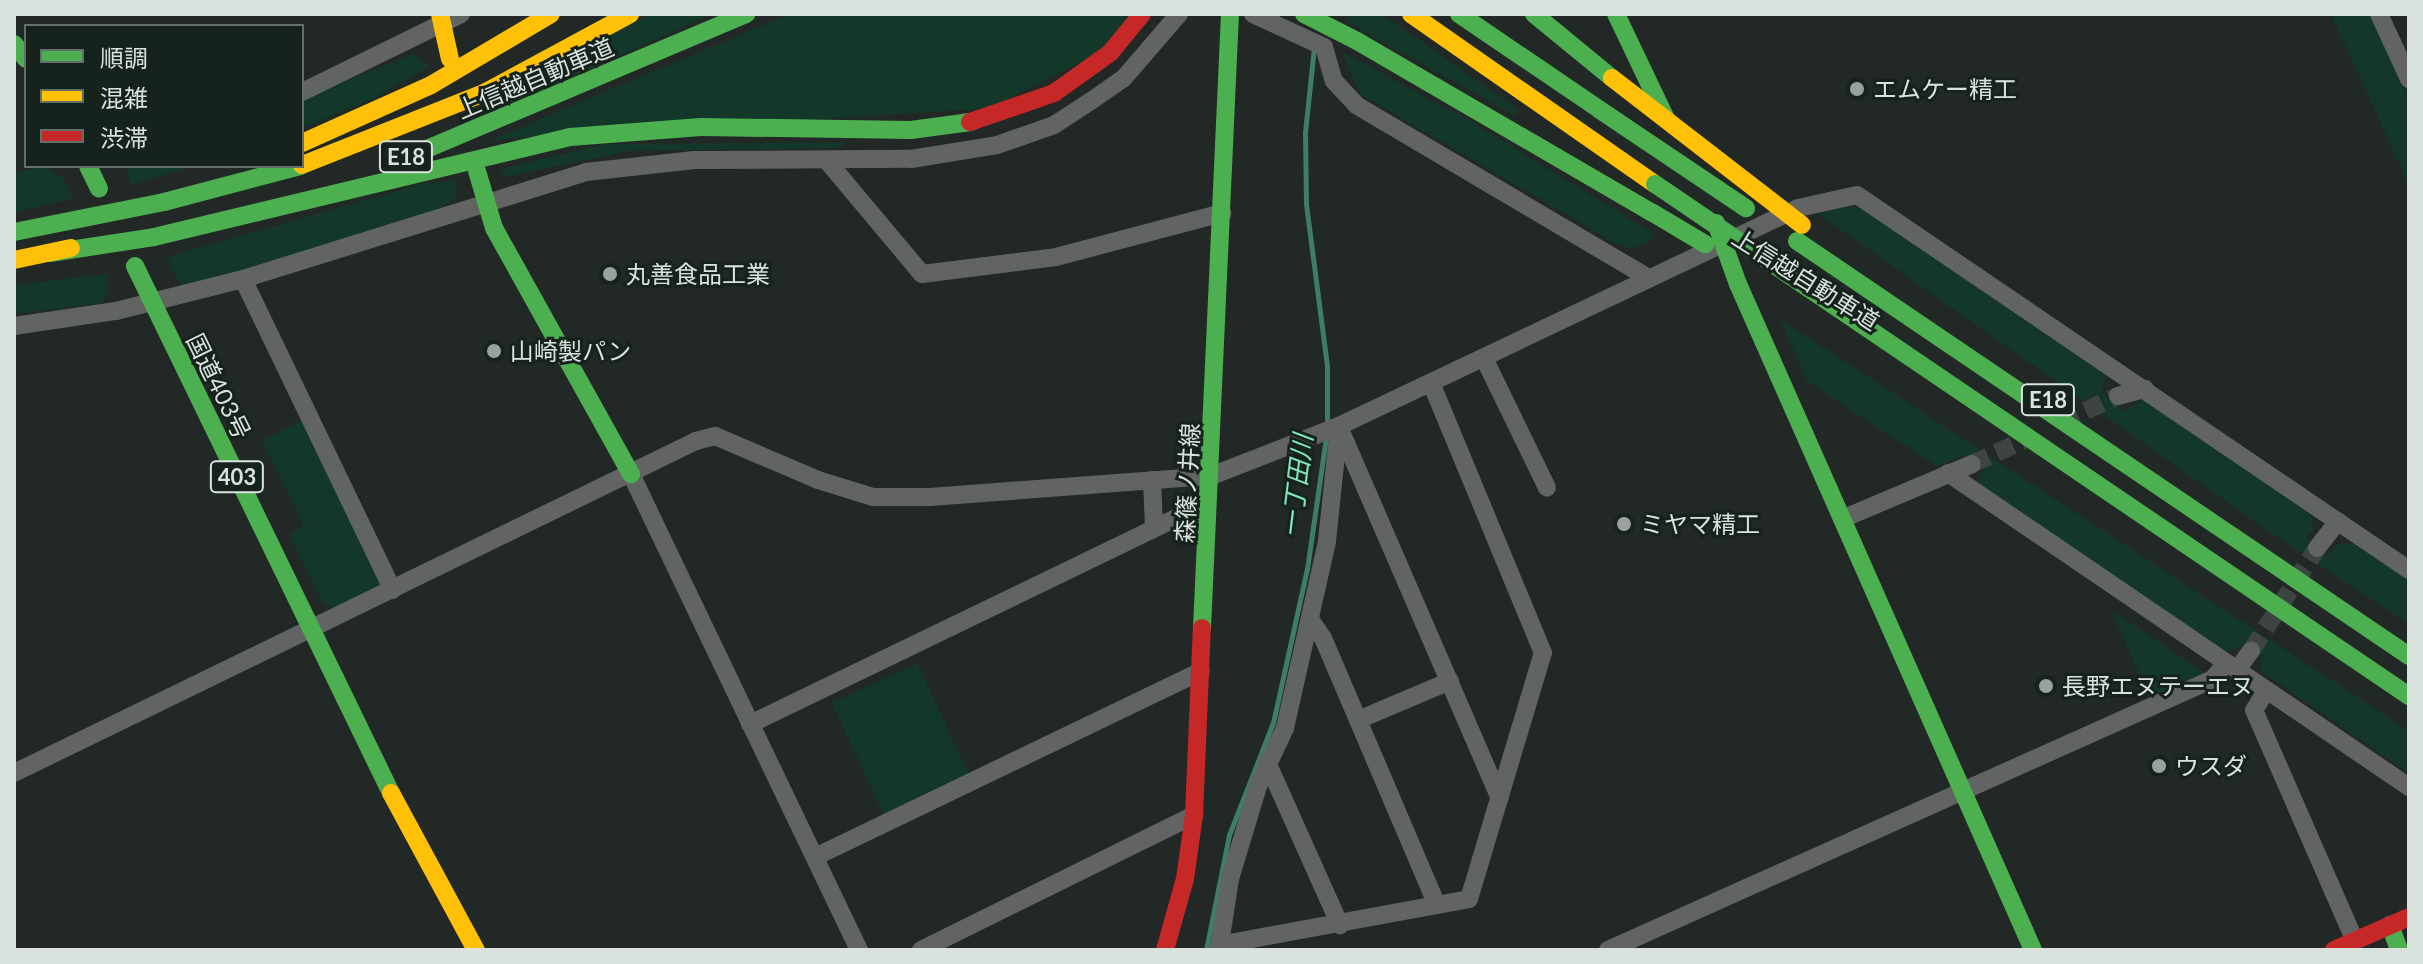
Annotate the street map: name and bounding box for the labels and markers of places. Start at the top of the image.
place label: エムケー精工 [1873,75,2017,103]
marker: エムケー精工 [1848,80,1866,98]
place label: 丸善食品工業 [626,260,770,288]
marker: 丸善食品工業 [601,265,619,283]
place label: 山崎製パン [510,337,630,365]
marker: 山崎製パン [485,342,503,360]
place label: ミヤマ精工 [1640,510,1760,538]
marker: ミヤマ精工 [1615,515,1633,533]
place label: 長野エヌテーエヌ [2062,672,2254,700]
marker: 長野エヌテーエヌ [2037,677,2055,695]
place label: ウスダ [2175,752,2247,780]
marker: ウスダ [2150,757,2168,775]

